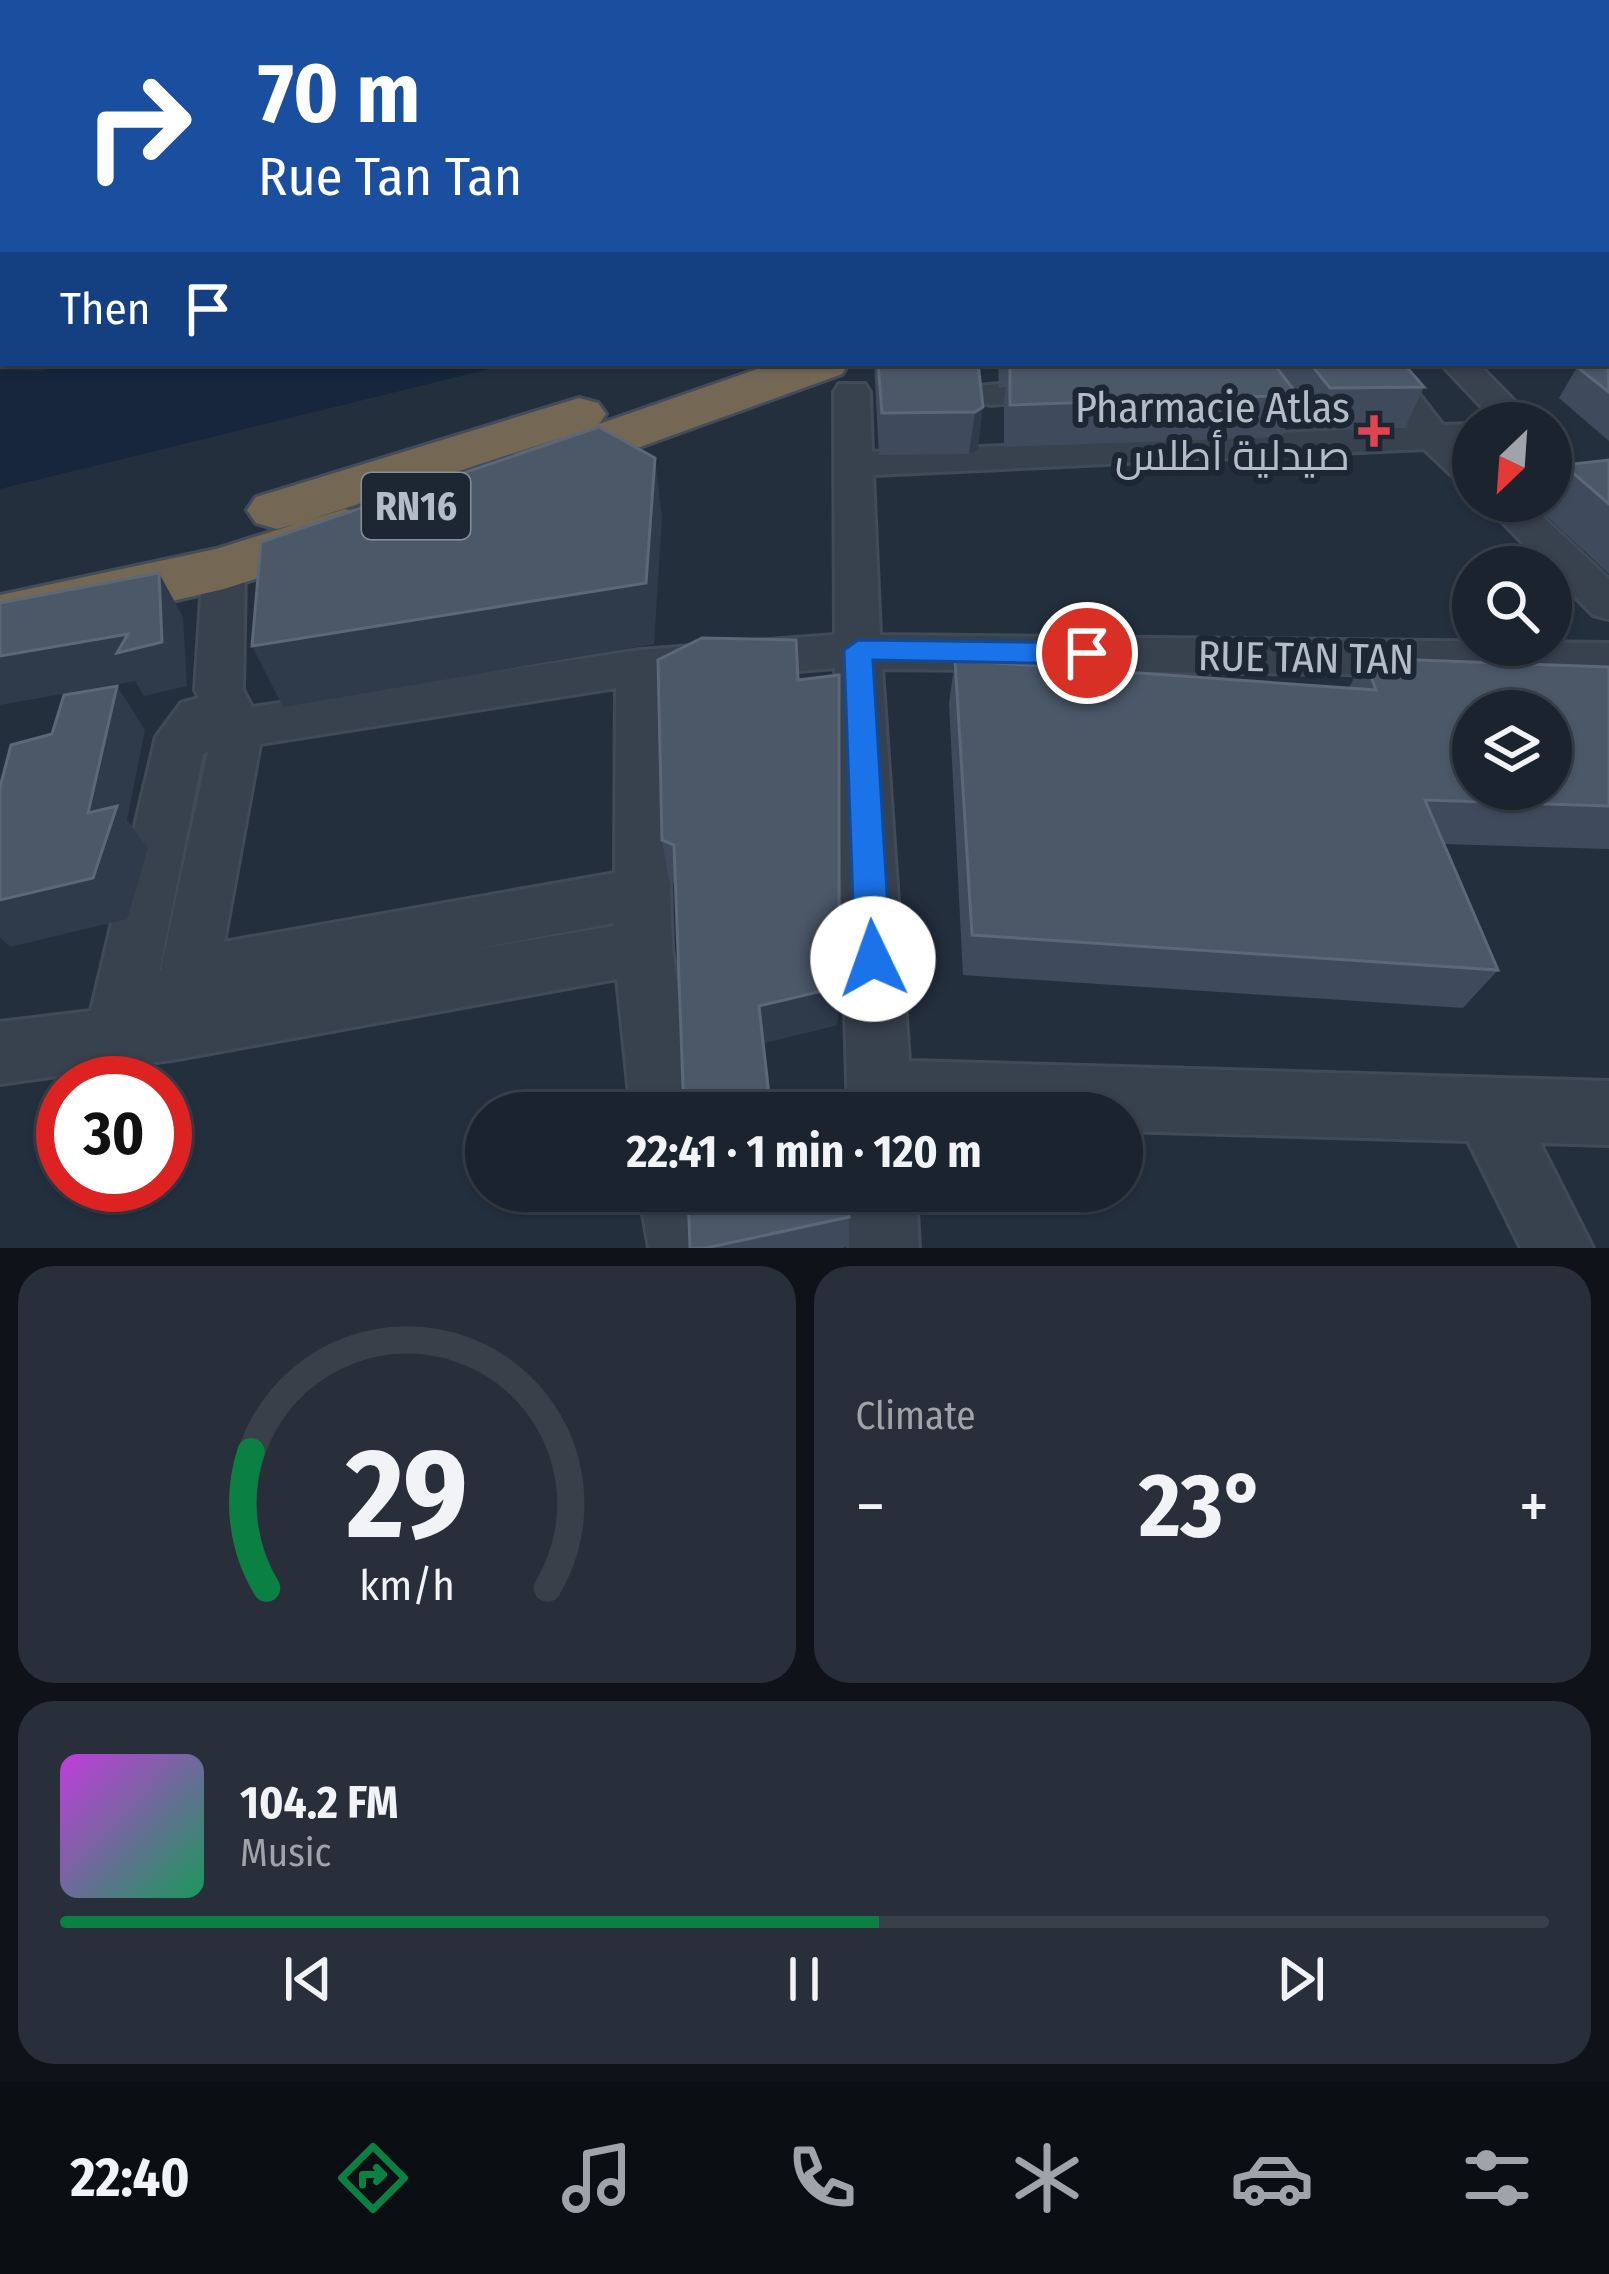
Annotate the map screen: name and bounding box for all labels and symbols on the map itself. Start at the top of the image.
place label: Pharmacie Atlas صيدلية أطلس [1075,383,1350,481]
north arrow [1452,402,1572,522]
marker: Pharmacie Atlas صيدلية أطلس [1361,418,1387,444]
road number: RN16 [362,473,470,539]
pin [1036,602,1138,704]
street label: RUE TAN TAN [1197,631,1415,685]
position arrow [810,896,936,1022]
speed limit sign: 30 [36,1056,192,1212]

